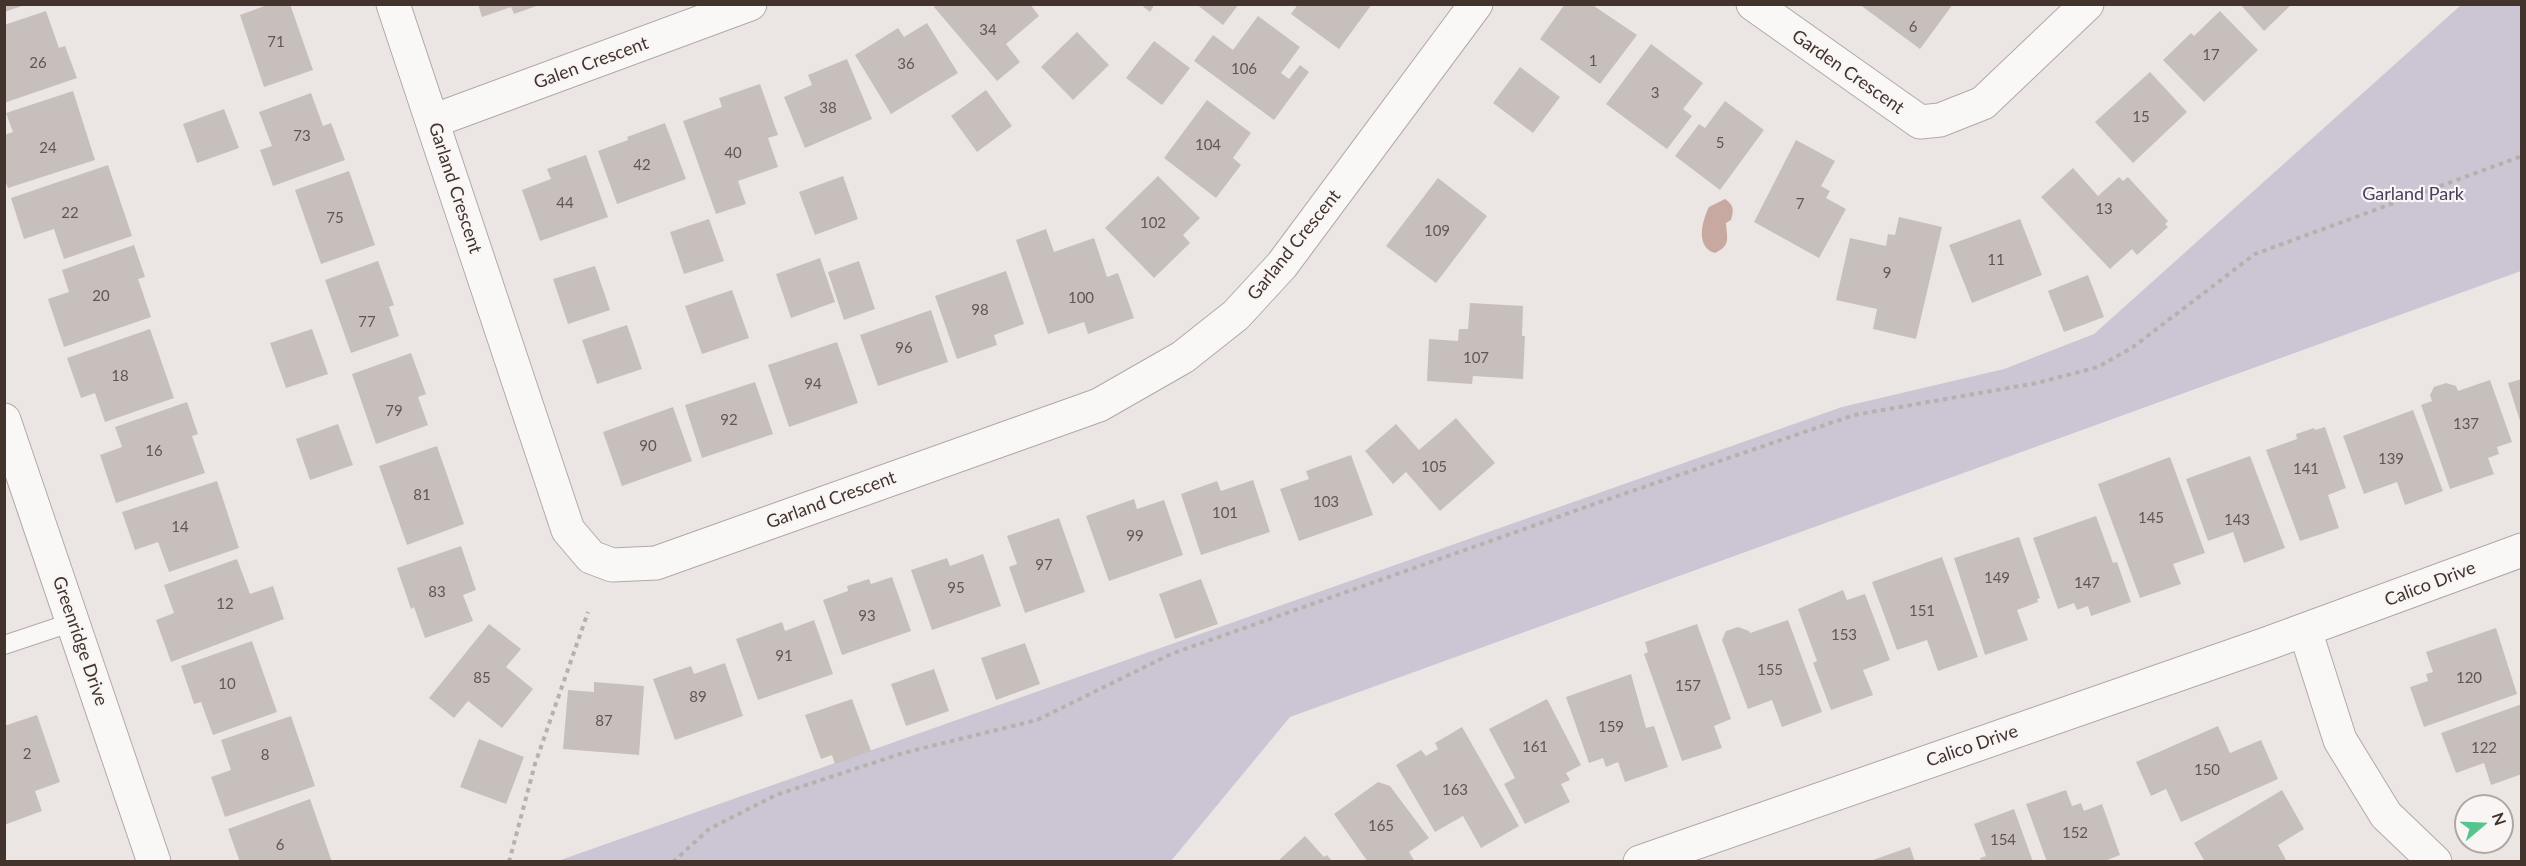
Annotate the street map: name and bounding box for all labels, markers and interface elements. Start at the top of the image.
house number: 6 [1909,18,1917,36]
house number: 34 [979,21,997,39]
street label: Garden Crescent [1788,25,1908,119]
street label: Galen Crescent [531,32,651,94]
house number: 71 [267,33,285,51]
house number: 17 [2202,46,2220,64]
house number: 1 [1589,52,1597,70]
house number: 26 [29,54,47,72]
house number: 36 [897,55,915,73]
house number: 106 [1231,60,1257,78]
house number: 3 [1651,84,1659,102]
house number: 38 [819,99,837,117]
house number: 15 [2132,108,2150,126]
street label: Garland Crescent [424,120,486,256]
house number: 73 [293,127,311,145]
house number: 5 [1716,134,1724,152]
house number: 104 [1195,136,1221,154]
house number: 24 [39,139,57,157]
house number: 40 [724,144,742,162]
house number: 42 [633,156,651,174]
park label: Garland Park [2362,183,2464,205]
street label: Garland Crescent [1243,185,1345,305]
house number: 44 [556,194,574,212]
house number: 7 [1796,195,1804,213]
house number: 13 [2095,200,2113,218]
house number: 22 [61,204,79,222]
house number: 75 [326,209,344,227]
house number: 102 [1140,214,1166,232]
house number: 109 [1424,222,1450,240]
house number: 11 [1987,251,2005,269]
house number: 9 [1883,264,1891,282]
house number: 20 [92,287,110,305]
house number: 100 [1068,289,1094,307]
house number: 98 [971,301,989,319]
house number: 77 [358,313,376,331]
house number: 96 [895,339,913,357]
house number: 107 [1463,349,1489,367]
house number: 18 [111,367,129,385]
house number: 94 [804,375,822,393]
house number: 79 [385,402,403,420]
house number: 92 [720,411,738,429]
house number: 137 [2453,415,2479,433]
house number: 90 [639,437,657,455]
house number: 16 [145,442,163,460]
house number: 139 [2378,450,2404,468]
house number: 105 [1421,458,1447,476]
house number: 141 [2293,460,2319,478]
street label: Garland Crescent [763,467,899,533]
house number: 81 [413,486,431,504]
house number: 103 [1313,493,1339,511]
house number: 101 [1212,504,1238,522]
house number: 145 [2138,509,2164,527]
house number: 143 [2224,511,2250,529]
house number: 14 [171,518,189,536]
house number: 99 [1126,527,1144,545]
house number: 97 [1035,556,1053,574]
street label: Calico Drive [2381,557,2479,611]
house number: 149 [1984,569,2010,587]
street label: Greenridge Drive [48,573,112,709]
house number: 147 [2074,574,2100,592]
house number: 95 [947,579,965,597]
house number: 83 [428,583,446,601]
house number: 12 [216,595,234,613]
house number: 151 [1909,602,1935,620]
house number: 93 [858,607,876,625]
house number: 153 [1831,626,1857,644]
house number: 91 [775,647,793,665]
house number: 155 [1757,661,1783,679]
house number: 85 [473,669,491,687]
house number: 120 [2456,669,2482,687]
house number: 10 [218,675,236,693]
house number: 157 [1675,677,1701,695]
house number: 89 [689,688,707,706]
house number: 87 [595,712,613,730]
house number: 159 [1598,718,1624,736]
street label: Calico Drive [1923,720,2021,772]
house number: 161 [1522,738,1548,756]
house number: 122 [2471,739,2497,757]
house number: 2 [23,745,31,763]
house number: 8 [261,746,269,764]
house number: 150 [2194,761,2220,779]
house number: 163 [1442,781,1468,799]
north arrow [2454,794,2514,854]
text: N [2489,810,2511,828]
house number: 165 [1368,817,1394,835]
house number: 152 [2062,824,2088,842]
house number: 154 [1990,831,2016,849]
house number: 6 [276,836,284,854]

